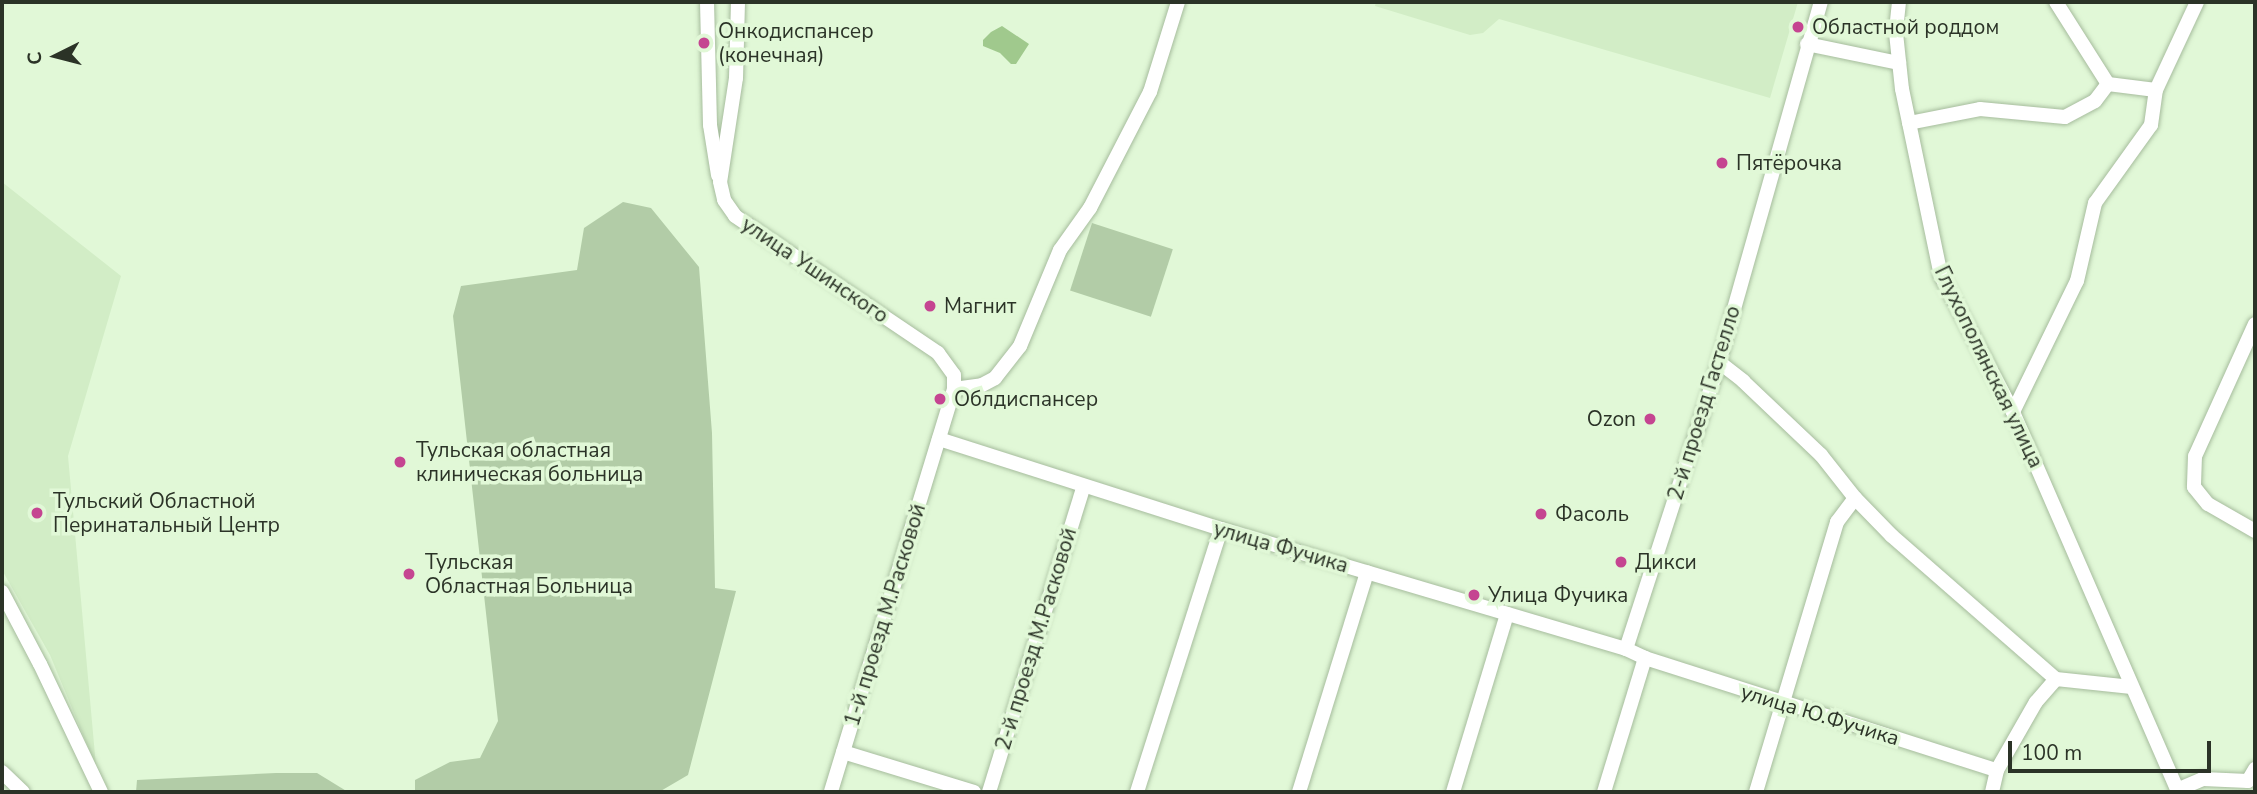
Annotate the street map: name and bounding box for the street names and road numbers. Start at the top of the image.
street label: улица Ушинского [737,212,893,328]
street label: Глухополянская улица [1929,262,2049,472]
street label: 2-й проезд Гастелло [1662,303,1746,503]
street label: 1-й проезд М.Расковой [839,501,931,729]
street label: улица Фучика [1211,516,1351,578]
street label: 2-й проезд М.Расковой [990,525,1082,753]
street label: улица Ю.Фучика [1738,679,1902,751]

